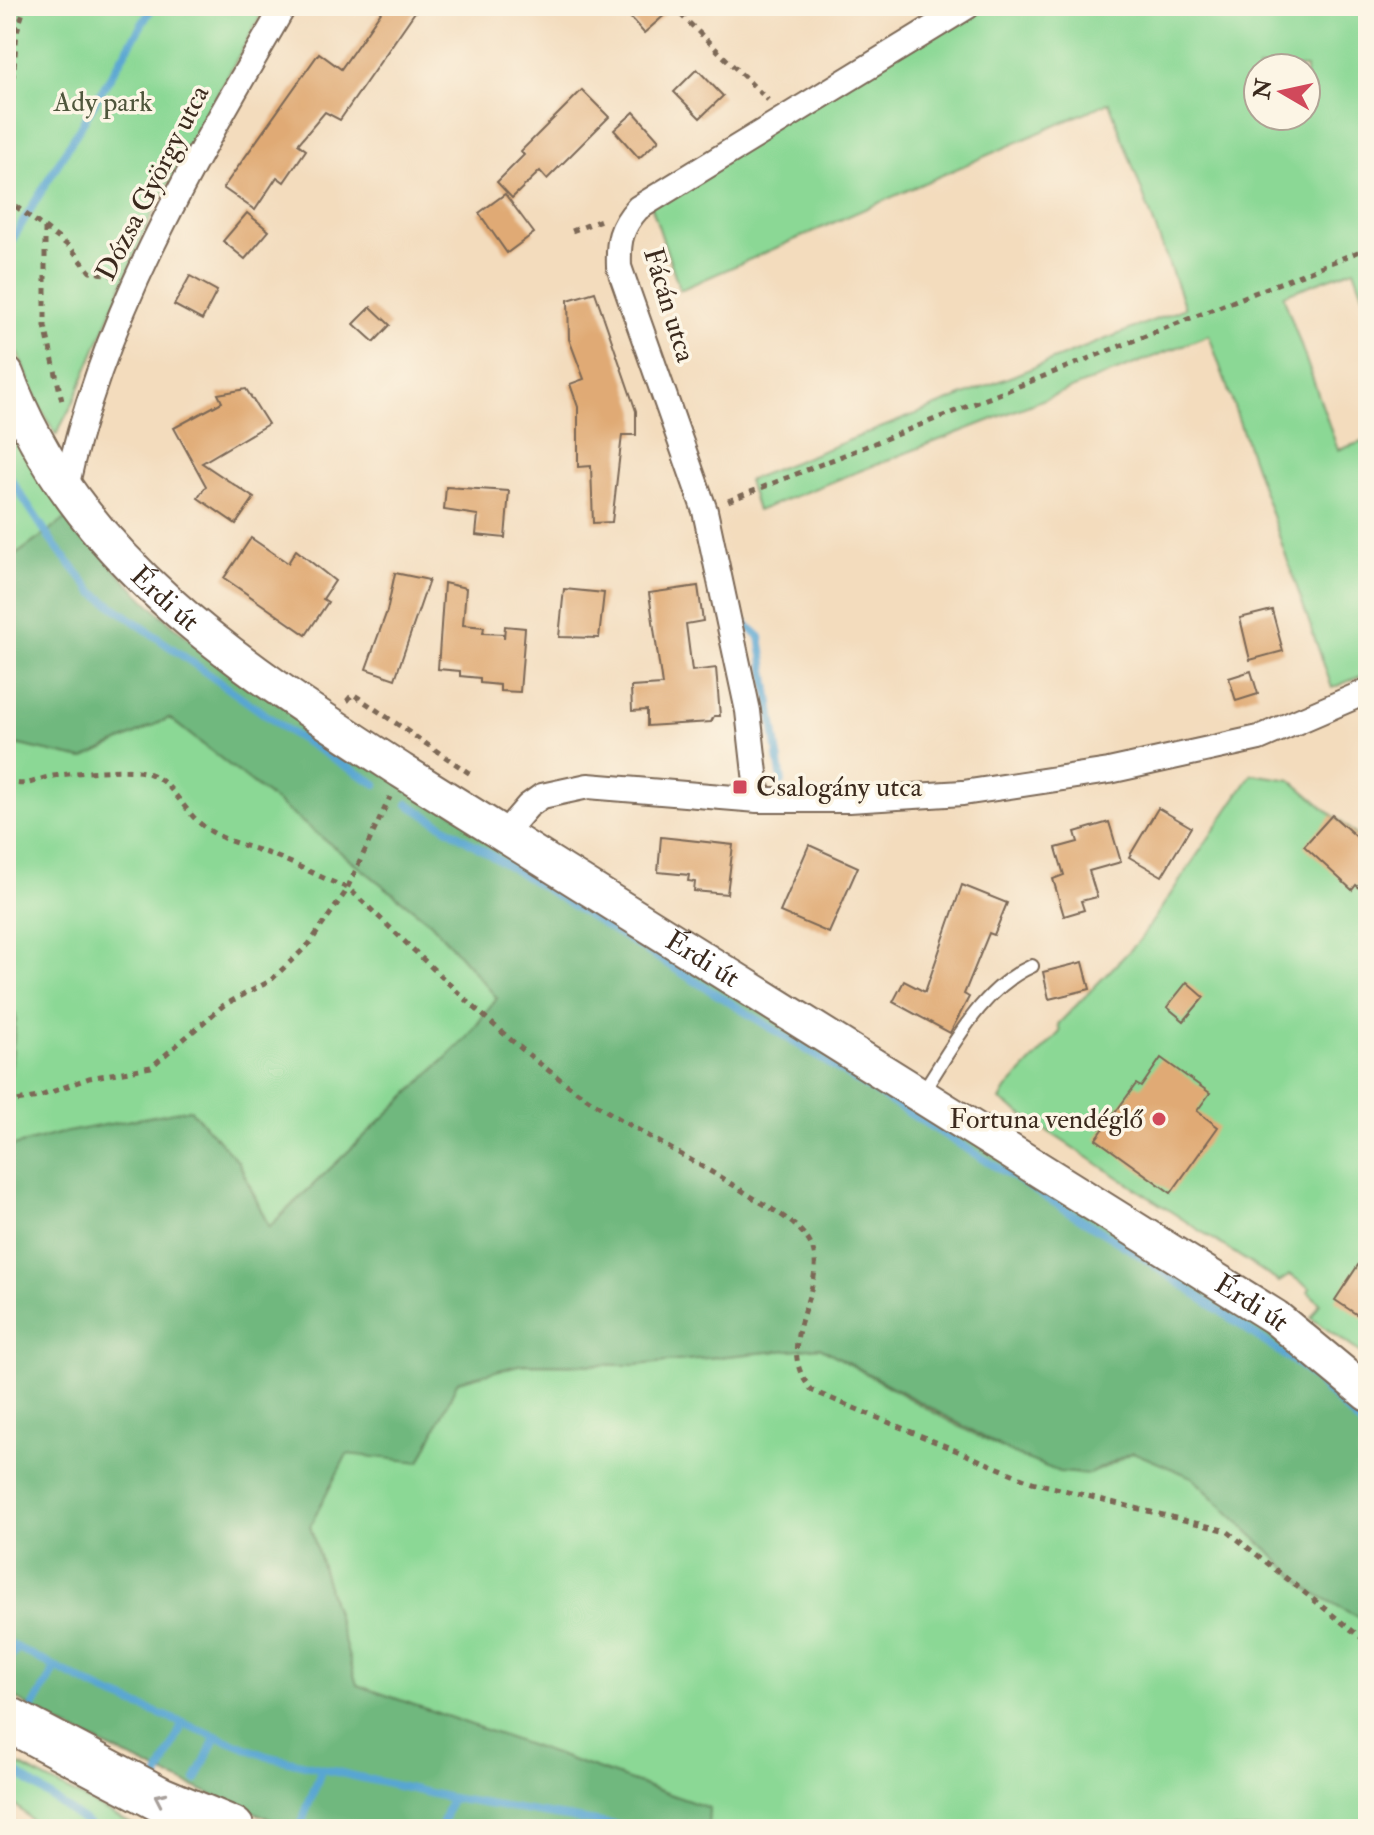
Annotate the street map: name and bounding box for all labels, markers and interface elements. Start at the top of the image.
north arrow [1242,52,1322,132]
text: N [1248,77,1279,102]
street label: Dózsa György utca [89,79,218,287]
park label: Ady park [52,85,153,120]
street label: Fácán utca [635,244,703,367]
street label: Érdi út [123,559,207,639]
place label: Csalogány utca [756,770,922,805]
marker: Csalogány utca [731,778,749,796]
street label: Érdi út [659,923,746,995]
place label: Fortuna vendéglő [949,1102,1144,1137]
marker: Fortuna vendéglő [1150,1110,1168,1128]
street label: Érdi út [1208,1266,1296,1339]
one-way arrow [154,1792,168,1808]

